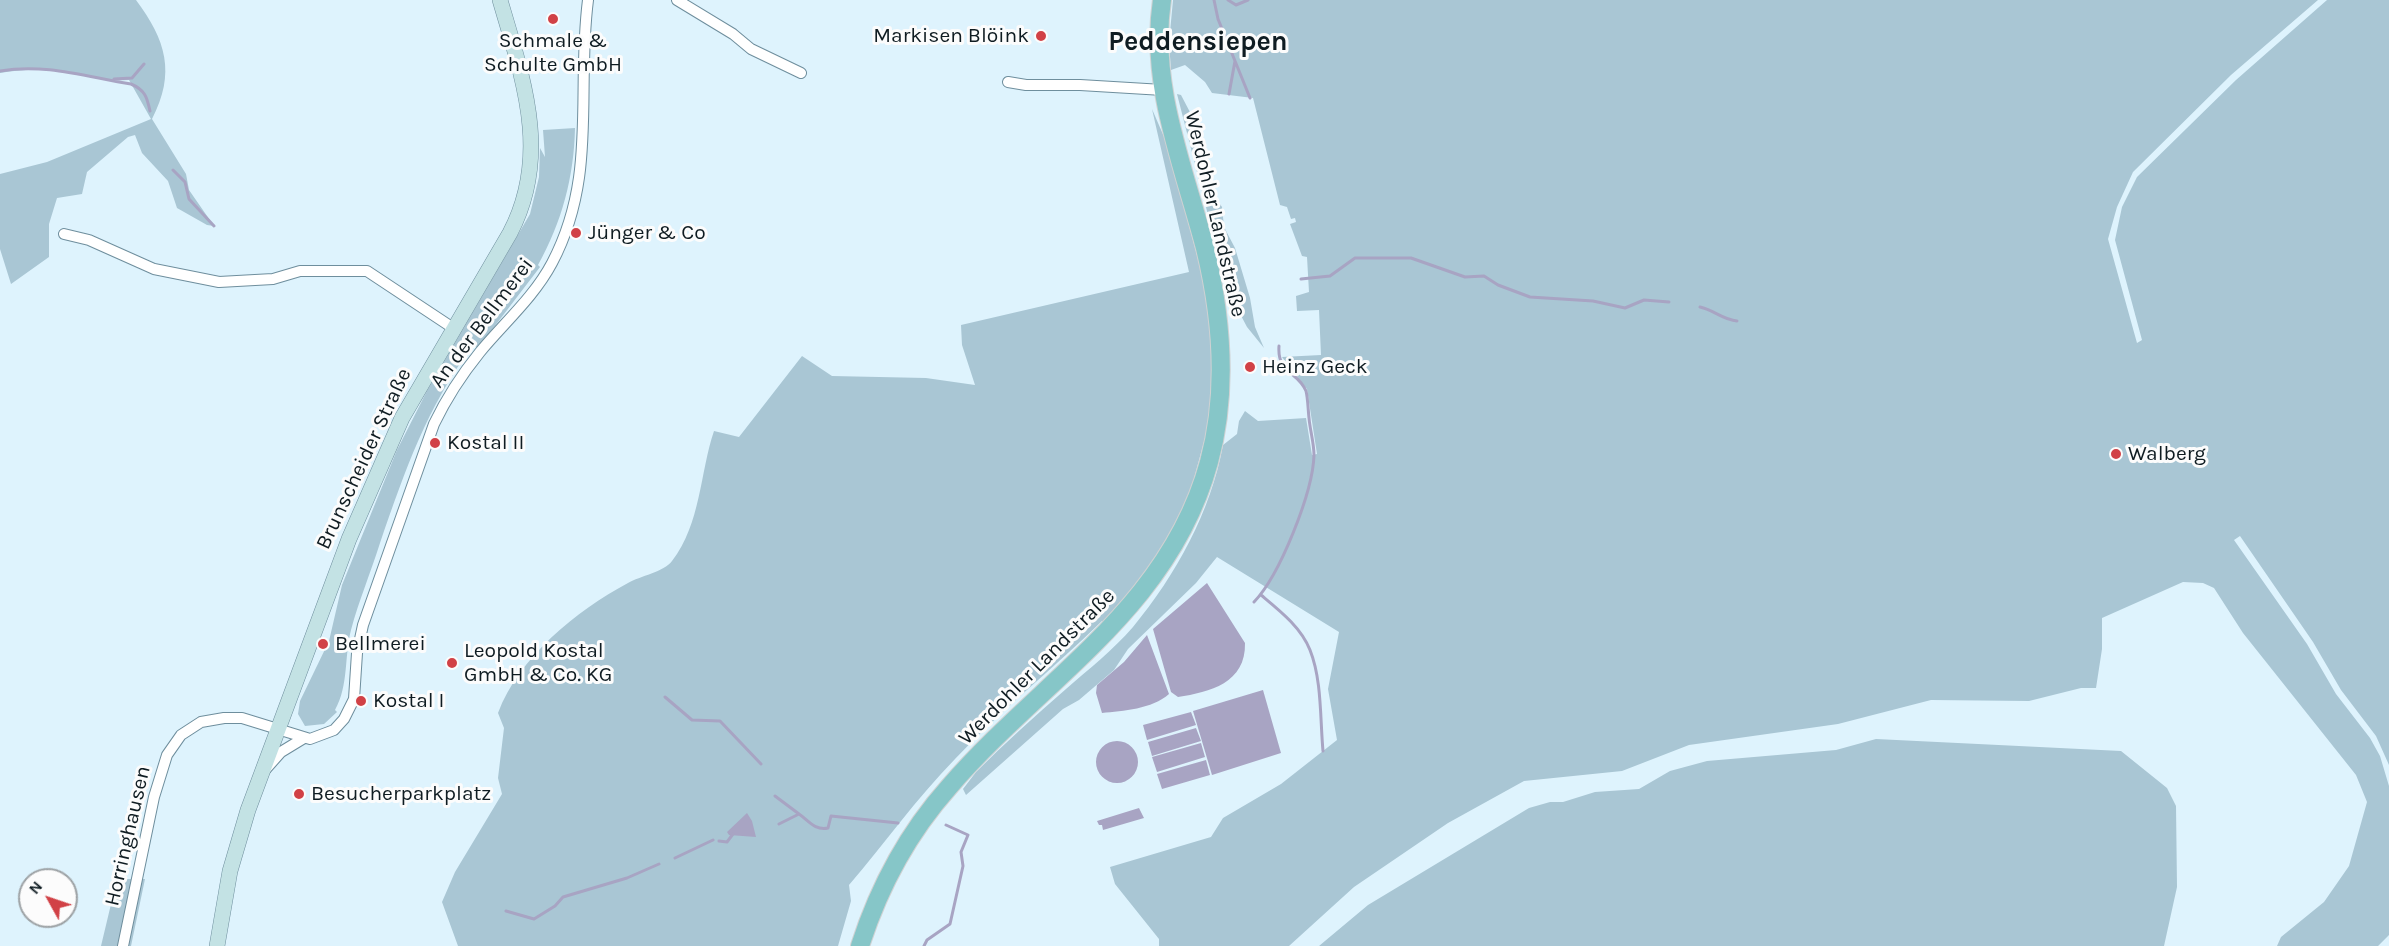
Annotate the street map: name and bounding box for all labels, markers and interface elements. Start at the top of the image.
marker: Schmale & Schulte GmbH [546,12,560,26]
place label: Markisen Blöink [873,23,1029,49]
district label: Peddensiepen [1108,26,1288,58]
place label: Schmale & Schulte GmbH [484,28,622,78]
marker: Markisen Blöink [1034,29,1048,43]
street label: Werdohler Landstraße [1179,109,1251,319]
place label: Jünger & Co [588,220,706,246]
marker: Jünger & Co [569,226,583,240]
street label: An der Bellmerei [425,253,539,393]
place label: Heinz Geck [1262,354,1368,380]
marker: Heinz Geck [1243,360,1257,374]
street label: Brunscheider Straße [311,364,417,554]
place label: Kostal II [447,430,524,456]
marker: Kostal II [428,436,442,450]
place label: Walberg [2128,441,2206,467]
marker: Walberg [2109,447,2123,461]
street label: Werdohler Landstraße [954,584,1120,750]
place label: Bellmerei [335,631,426,657]
marker: Bellmerei [316,637,330,651]
place label: Leopold Kostal GmbH & Co. KG [464,638,612,688]
marker: Leopold Kostal GmbH & Co. KG [445,656,459,670]
place label: Kostal I [373,688,444,714]
marker: Kostal I [354,694,368,708]
street label: Horringhausen [100,764,156,908]
place label: Besucherparkplatz [311,781,491,807]
marker: Besucherparkplatz [292,787,306,801]
north arrow [18,868,78,928]
text: N [24,877,46,898]

